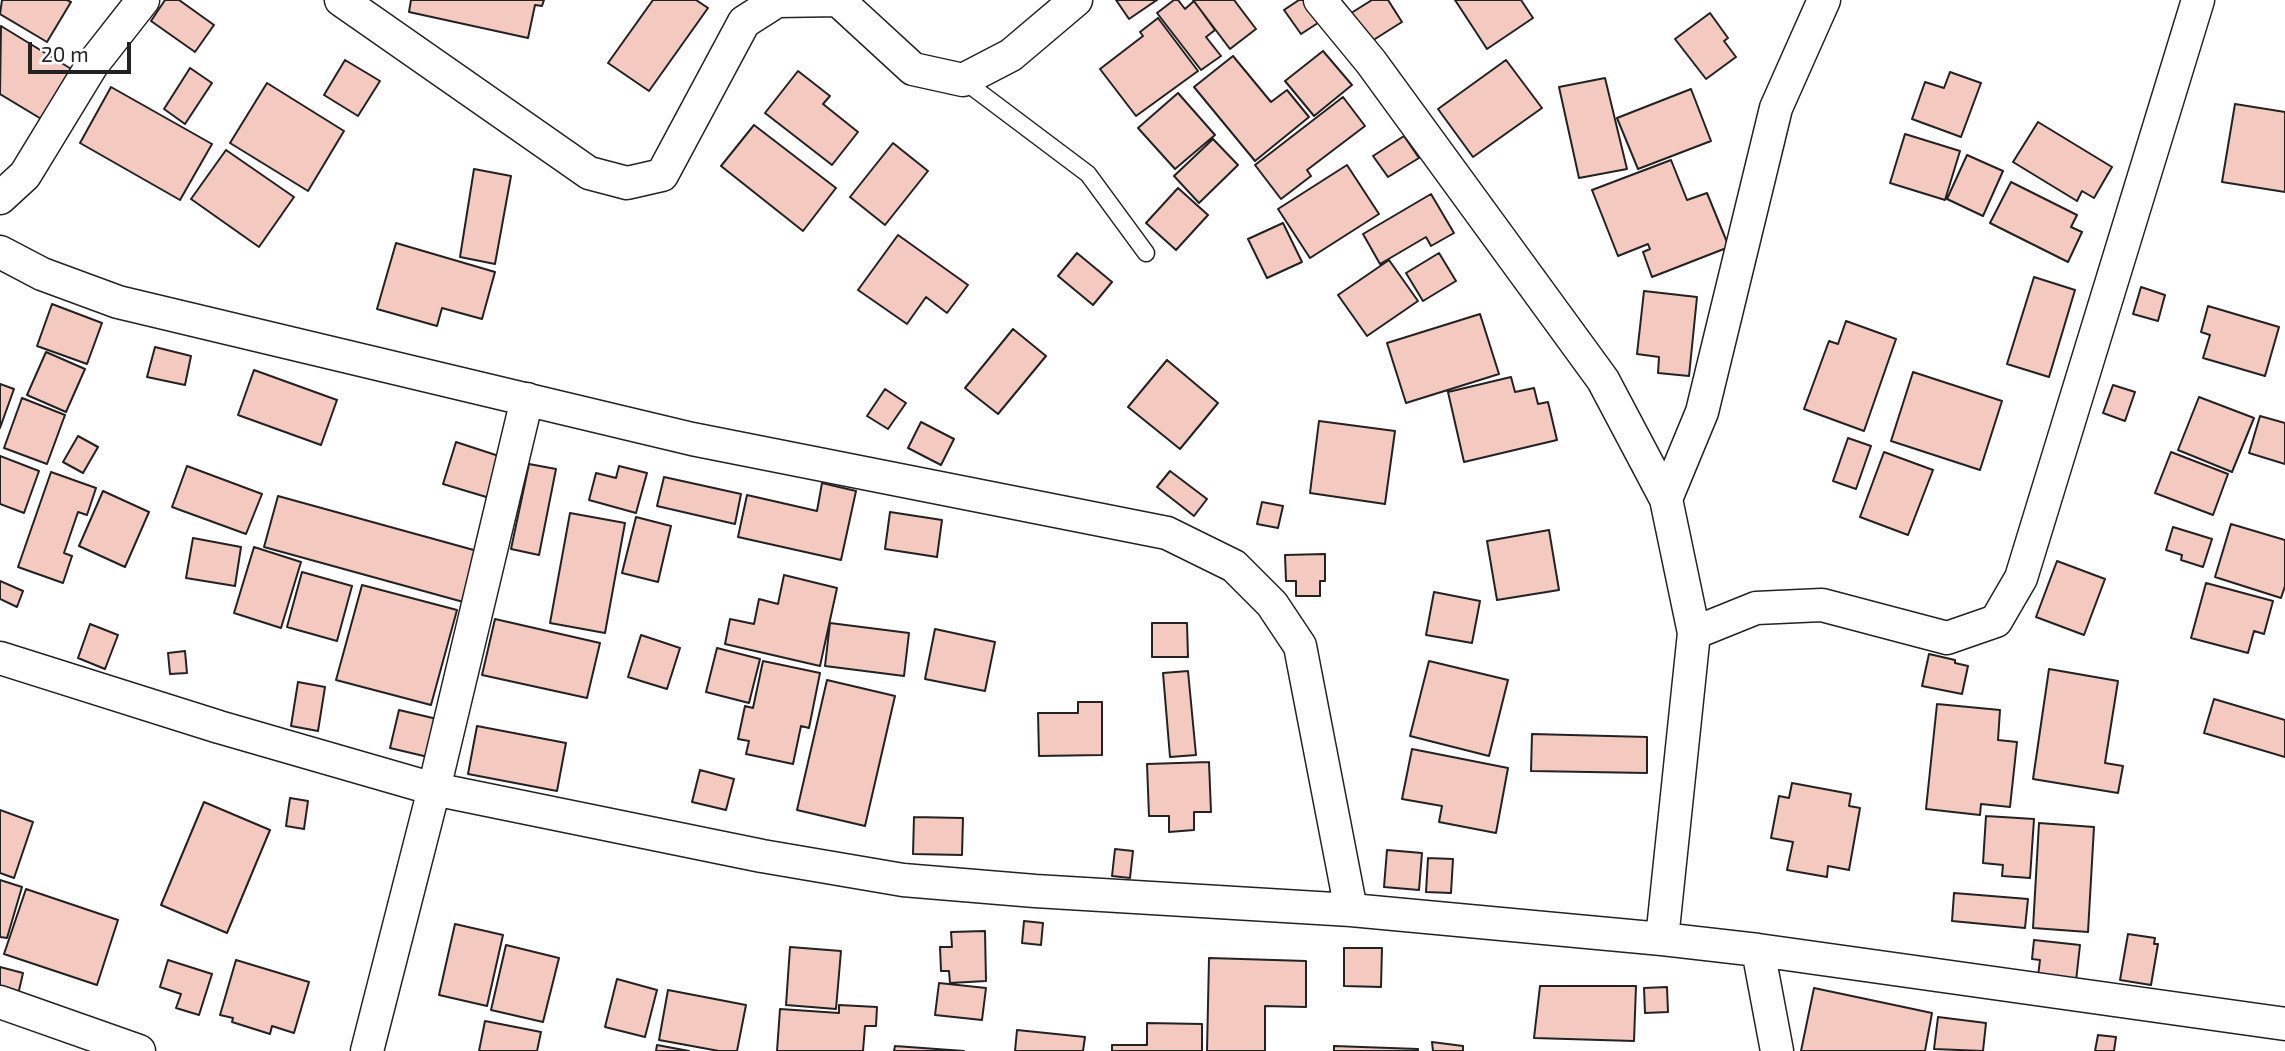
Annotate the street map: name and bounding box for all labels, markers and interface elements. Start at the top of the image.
scale bar [32,28,135,72]
text: 20 m [41,41,89,66]

